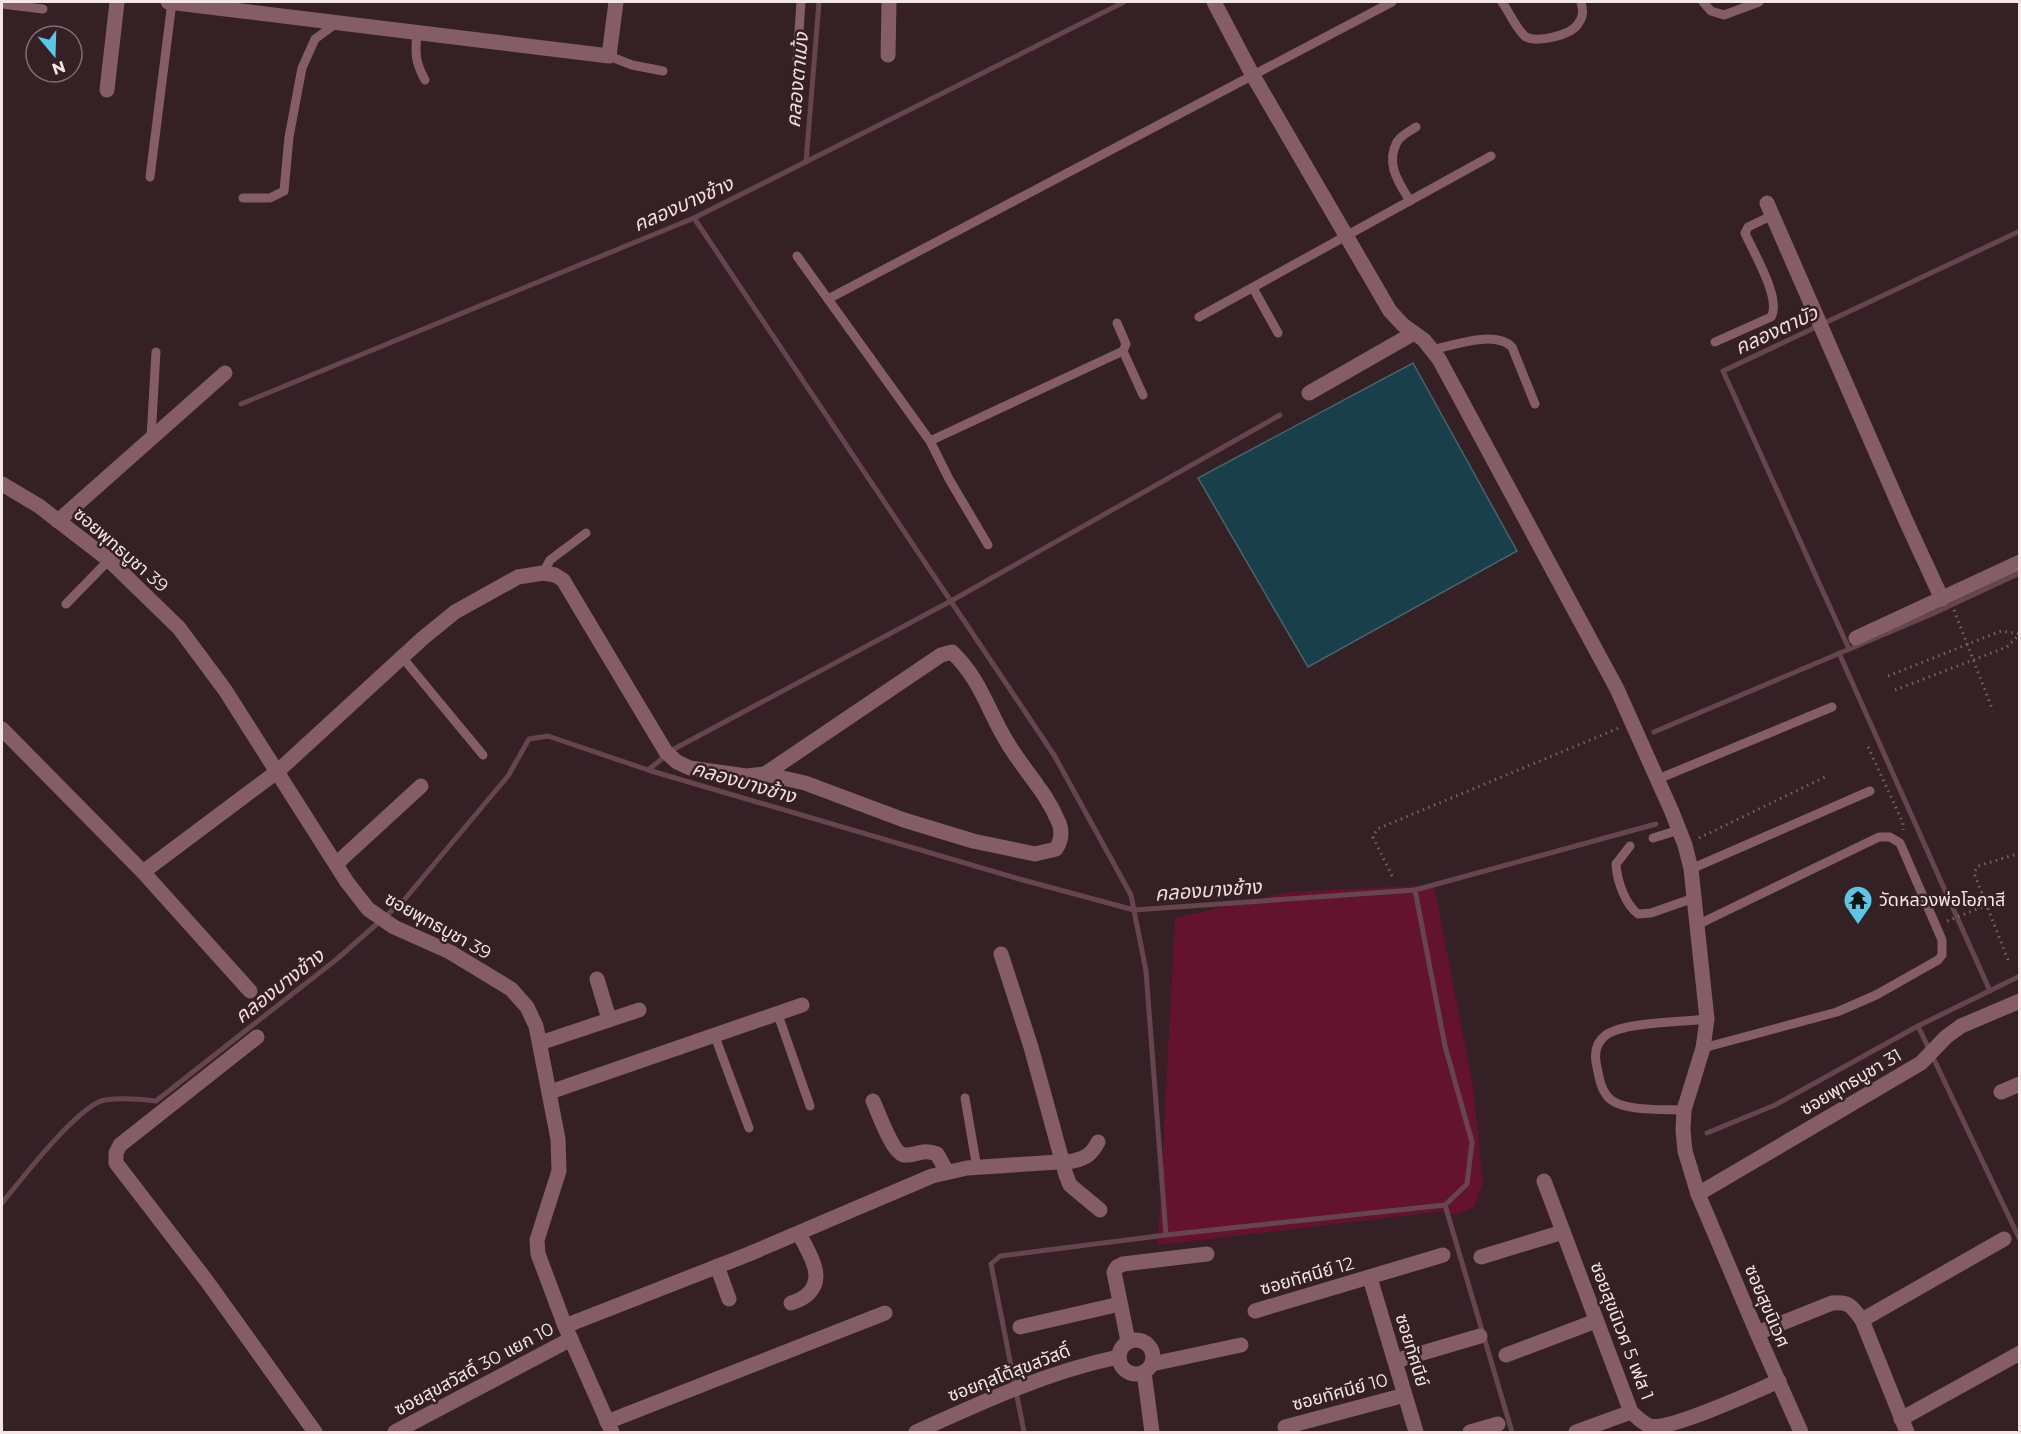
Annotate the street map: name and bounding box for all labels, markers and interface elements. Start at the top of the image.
north arrow [24,24,84,84]
water label: คลองตาเม้ง [781,30,813,129]
text: N [50,57,68,79]
water label: คลองบางช้าง [629,171,738,237]
water label: คลองตาบัว [1731,300,1822,360]
street label: ซอยพุทธบูชา 39 [69,503,173,598]
water label: คลองบางช้าง [689,756,800,809]
water label: คลองบางช้าง [1154,874,1263,906]
temple icon: วัดหลวงพ่อโอภาสี [1842,884,1874,926]
street label: ซอยพุทธบูชา 39 [380,888,495,965]
place label: วัดหลวงพ่อโอภาสี [1879,889,2005,911]
water label: คลองบางช้าง [230,943,329,1028]
street label: ซอยพุทธบูชา 31 [1796,1044,1906,1121]
street label: ซอยทัศนีย์ 12 [1258,1252,1356,1300]
street label: ซอยสุขนิเวศ 5 เฟส 1 [1586,1259,1658,1403]
street label: ซอยสุขนิเวศ [1740,1261,1794,1351]
street label: ซอยทัศนีย์ [1391,1311,1434,1389]
street label: ซอยสุขสวัสดิ์ 30 แยก 10 [390,1318,558,1420]
street label: ซอยกุสโต้สุขสวัสดิ์ [945,1340,1073,1406]
street label: ซอยทัศนีย์ 10 [1290,1369,1390,1415]

